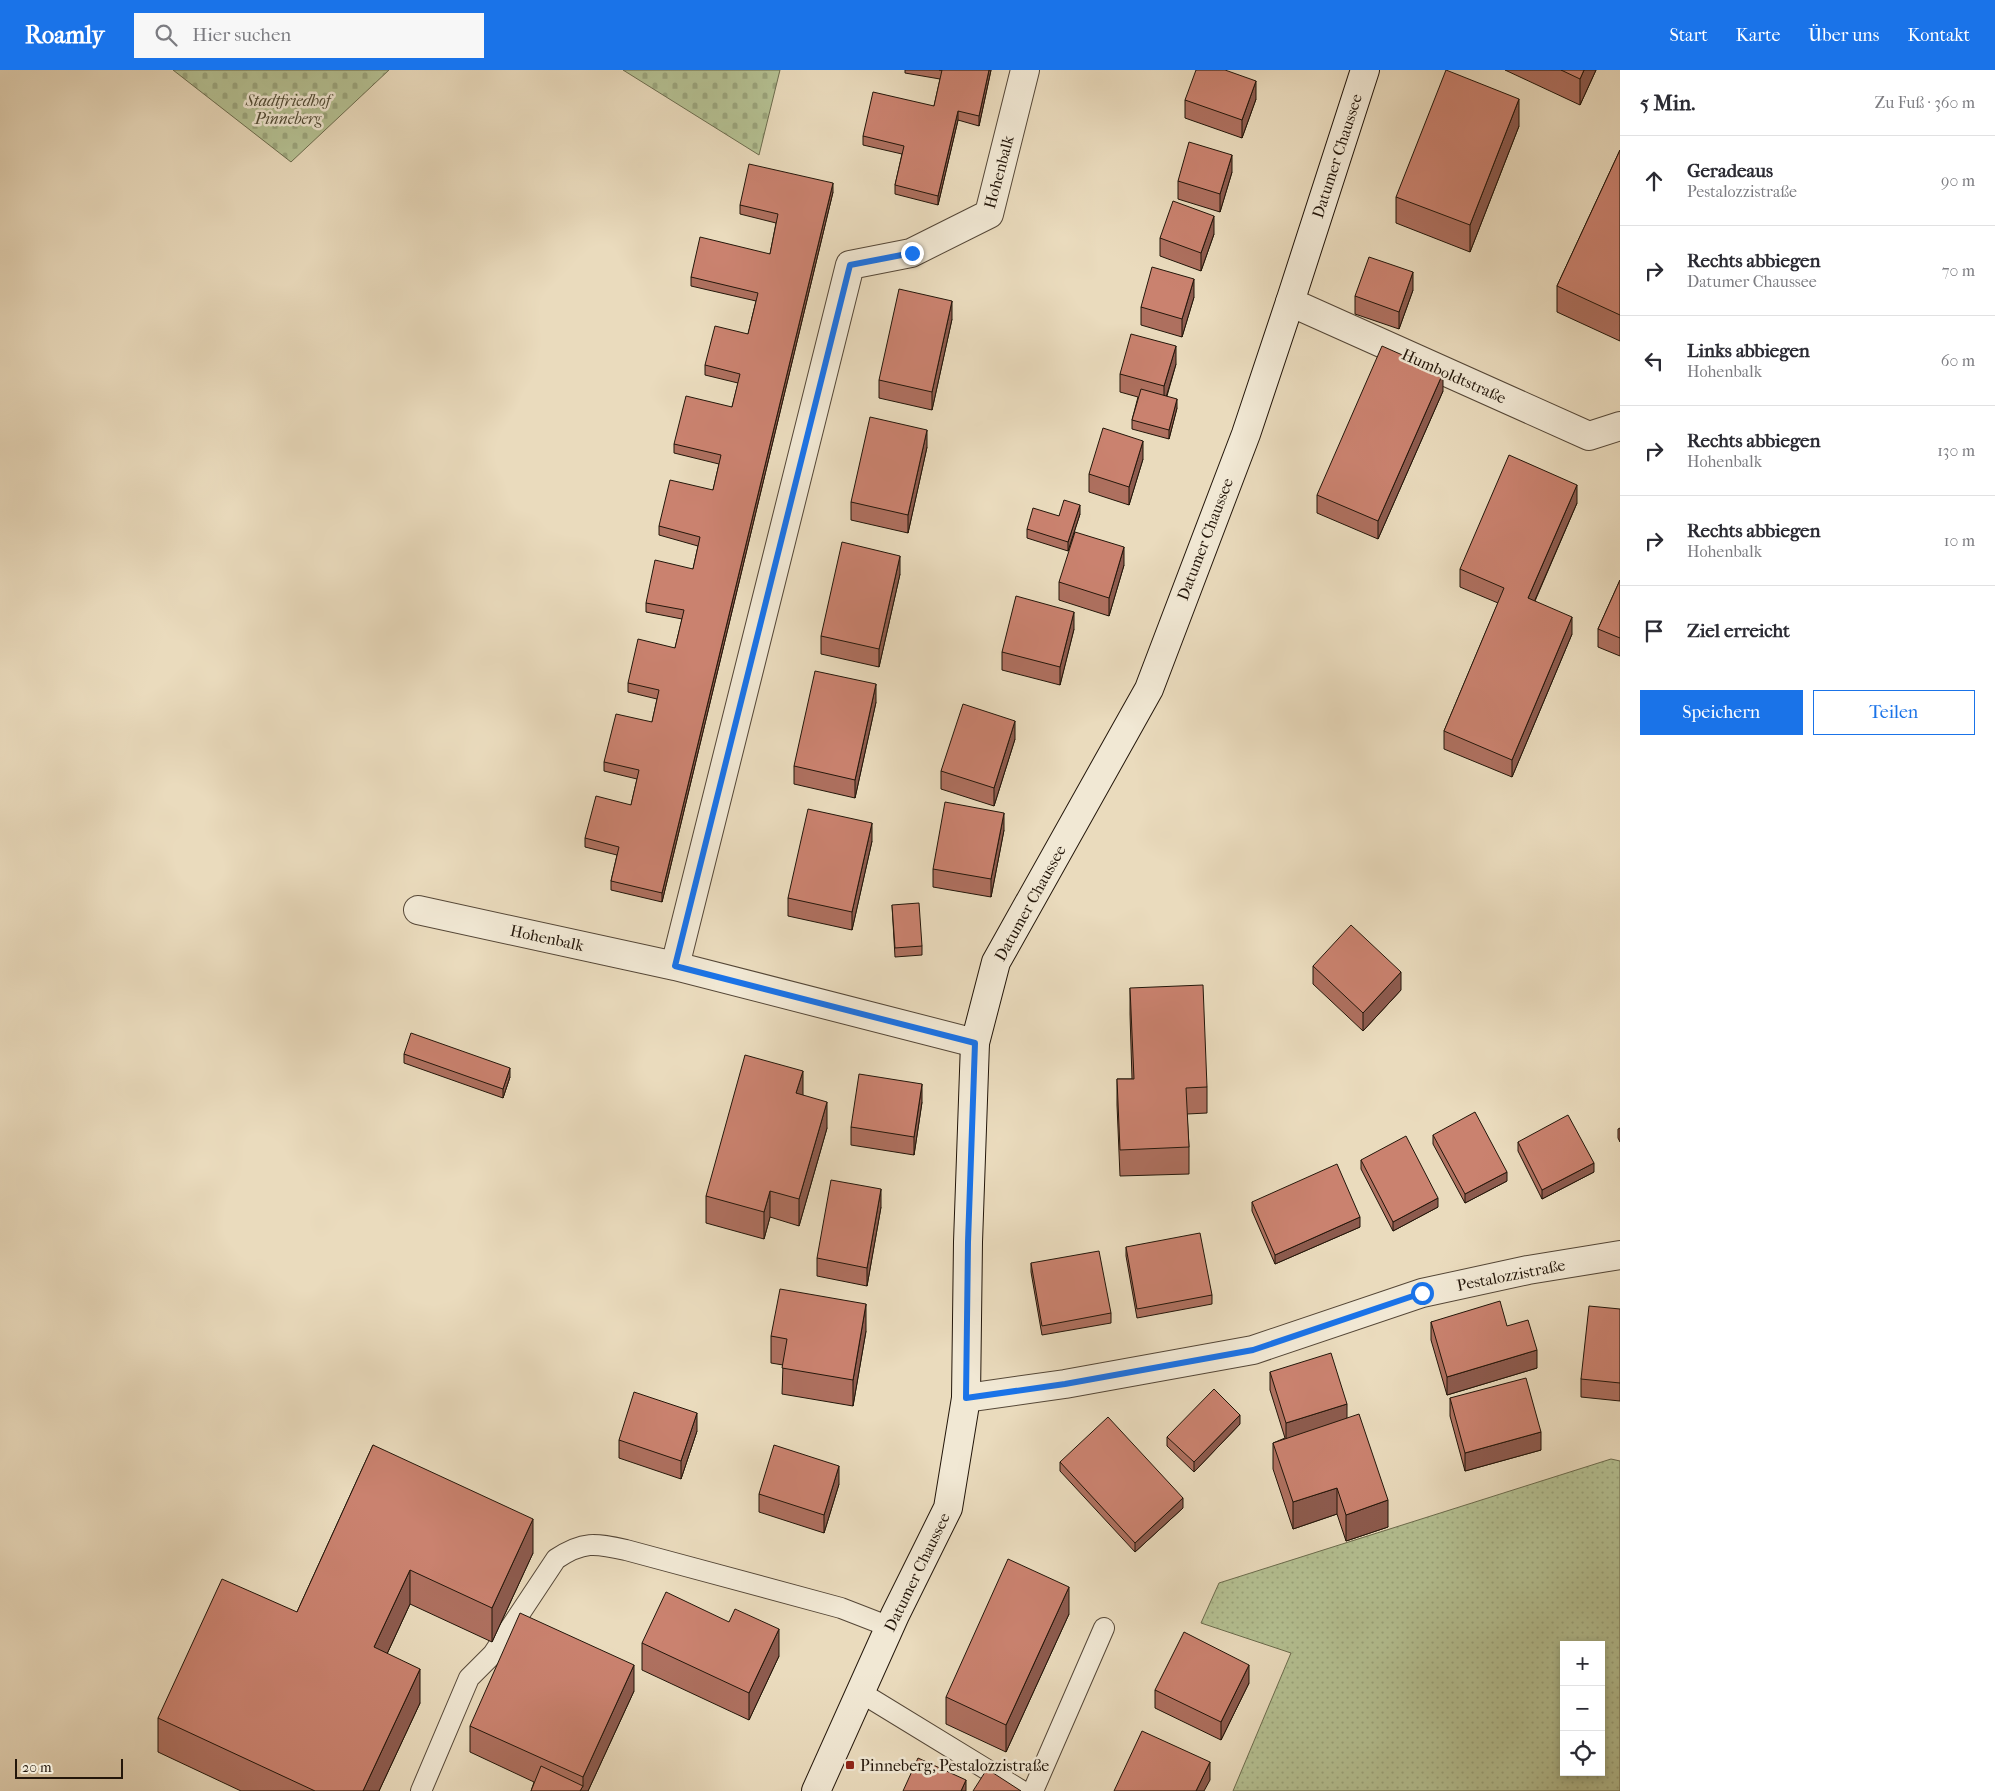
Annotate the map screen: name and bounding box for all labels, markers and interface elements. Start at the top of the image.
search box [134,13,484,58]
text: Roamly [25,21,104,49]
icon: search [152,21,180,49]
text: Hier suchen [192,24,291,46]
text: Start [1669,25,1708,46]
text: Karte [1736,25,1780,46]
text: Über uns [1808,25,1879,46]
text: Kontakt [1907,25,1970,46]
park label: Stadtfriedhof Pinneberg [245,91,334,128]
street label: Datumer Chaussee [1308,91,1366,221]
text: 5 Min. [1640,91,1695,115]
text: Zu Fuß · 360 m [1874,93,1975,112]
street label: Hohenbalk [980,133,1018,211]
text: Geradeaus [1687,160,1773,182]
icon: ahead [1640,167,1668,195]
text: 90 m [1941,171,1975,190]
text: Pestalozzistraße [1687,182,1797,201]
route end [901,242,924,265]
text: Rechts abbiegen [1687,250,1821,272]
icon: right [1640,257,1668,285]
text: 70 m [1942,261,1975,280]
text: Datumer Chaussee [1687,272,1817,291]
text: Links abbiegen [1687,340,1810,362]
street label: Humboldtstraße [1399,344,1509,408]
icon: left [1640,347,1668,375]
text: 60 m [1941,351,1975,370]
text: Hohenbalk [1687,362,1762,381]
text: Rechts abbiegen [1687,430,1821,452]
icon: right [1640,437,1668,465]
text: 130 m [1937,441,1975,460]
text: Hohenbalk [1687,452,1762,471]
street label: Datumer Chaussee [1173,475,1237,603]
text: Rechts abbiegen [1687,520,1821,542]
icon: right [1640,527,1668,555]
text: 10 m [1944,531,1975,550]
text: Hohenbalk [1687,542,1762,561]
icon: arrive [1640,617,1668,645]
text: Ziel erreicht [1687,620,1790,642]
button: Speichern [1640,690,1803,735]
button: Teilen [1813,690,1975,735]
street label: Datumer Chaussee [990,842,1070,964]
street label: Hohenbalk [508,921,586,955]
street label: Pestalozzistraße [1455,1255,1567,1295]
route start [1411,1282,1434,1305]
street label: Datumer Chaussee [880,1510,954,1634]
map controls [1560,1641,1605,1776]
button: + [1560,1641,1605,1686]
button: − [1560,1686,1605,1731]
button: locate [1560,1731,1605,1776]
scale bar [15,1756,122,1779]
place label: Pinneberg, Pestalozzistraße [860,1756,1049,1775]
text: 20 m [22,1759,52,1776]
marker: Pinneberg, Pestalozzistraße [844,1759,856,1771]

